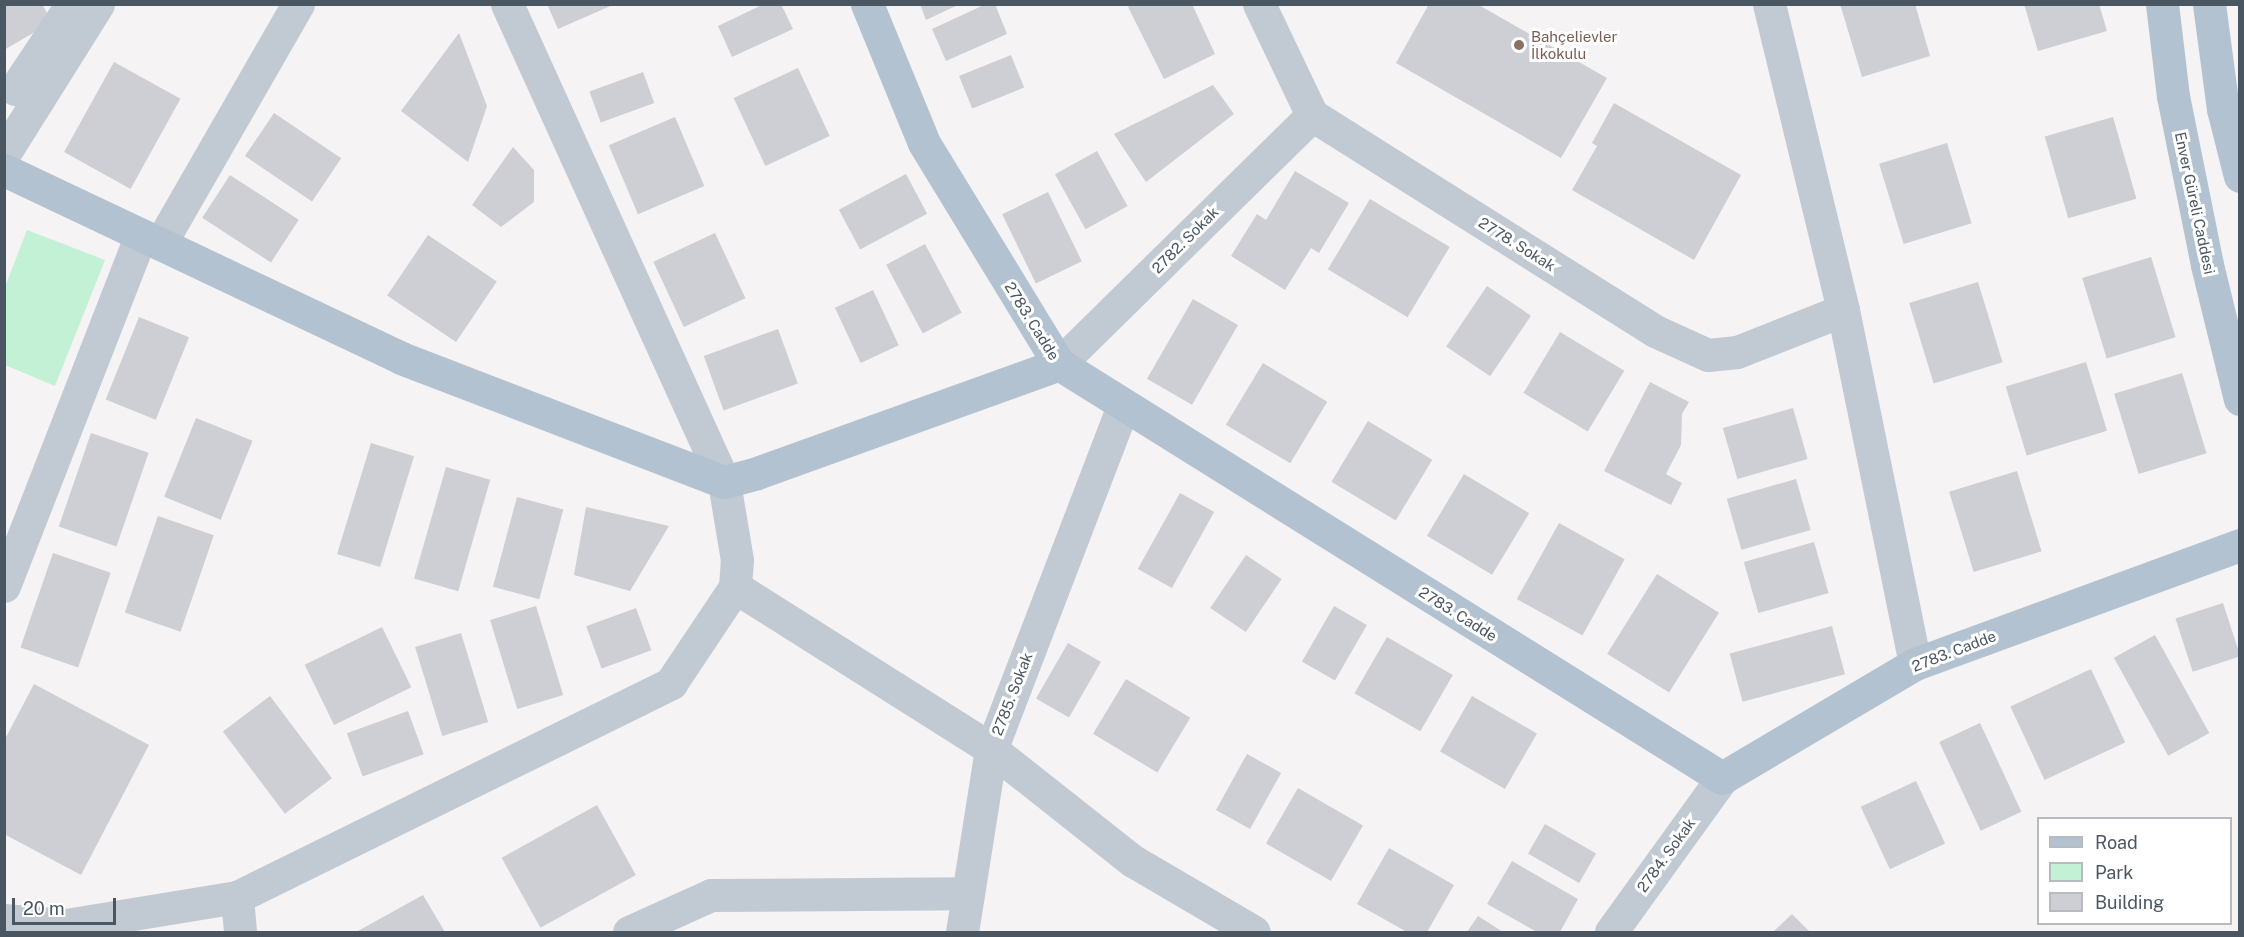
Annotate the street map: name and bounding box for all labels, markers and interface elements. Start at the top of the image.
place label: Bahçelievler İlkokulu [1531,27,1617,62]
marker: Bahçelievler İlkokulu [1512,38,1526,52]
street label: Enver Güreli Caddesi [2171,130,2219,276]
street label: 2782. Sokak [1148,203,1222,277]
street label: 2778. Sokak [1475,213,1559,275]
street label: 2783. Cadde [1001,279,1063,363]
street label: 2783. Cadde [1416,583,1500,645]
street label: 2783. Cadde [1909,627,1999,675]
street label: 2785. Sokak [988,650,1036,738]
street label: 2784. Sokak [1633,814,1699,896]
legend [2037,817,2232,925]
text: Road [2095,832,2138,853]
text: Park [2095,862,2133,883]
scale bar [15,886,118,924]
text: Building [2095,892,2164,913]
text: 20 m [23,898,65,919]

